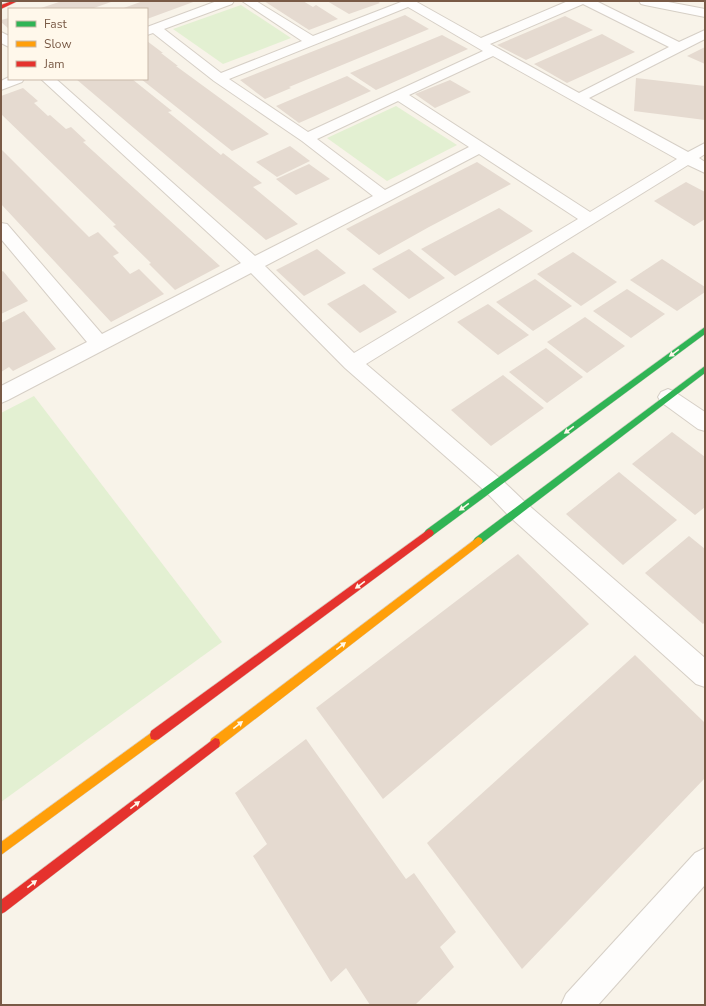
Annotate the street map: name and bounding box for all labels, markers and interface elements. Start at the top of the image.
legend [8,8,148,80]
text: Fast [44,16,67,32]
text: Slow [44,36,72,52]
text: Jam [43,56,65,72]
one-way arrow [668,349,679,357]
one-way arrow [564,426,574,434]
one-way arrow [459,503,470,512]
one-way arrow [354,580,365,589]
one-way arrow [336,642,347,650]
one-way arrow [233,721,244,730]
one-way arrow [130,801,140,809]
one-way arrow [26,880,37,888]

